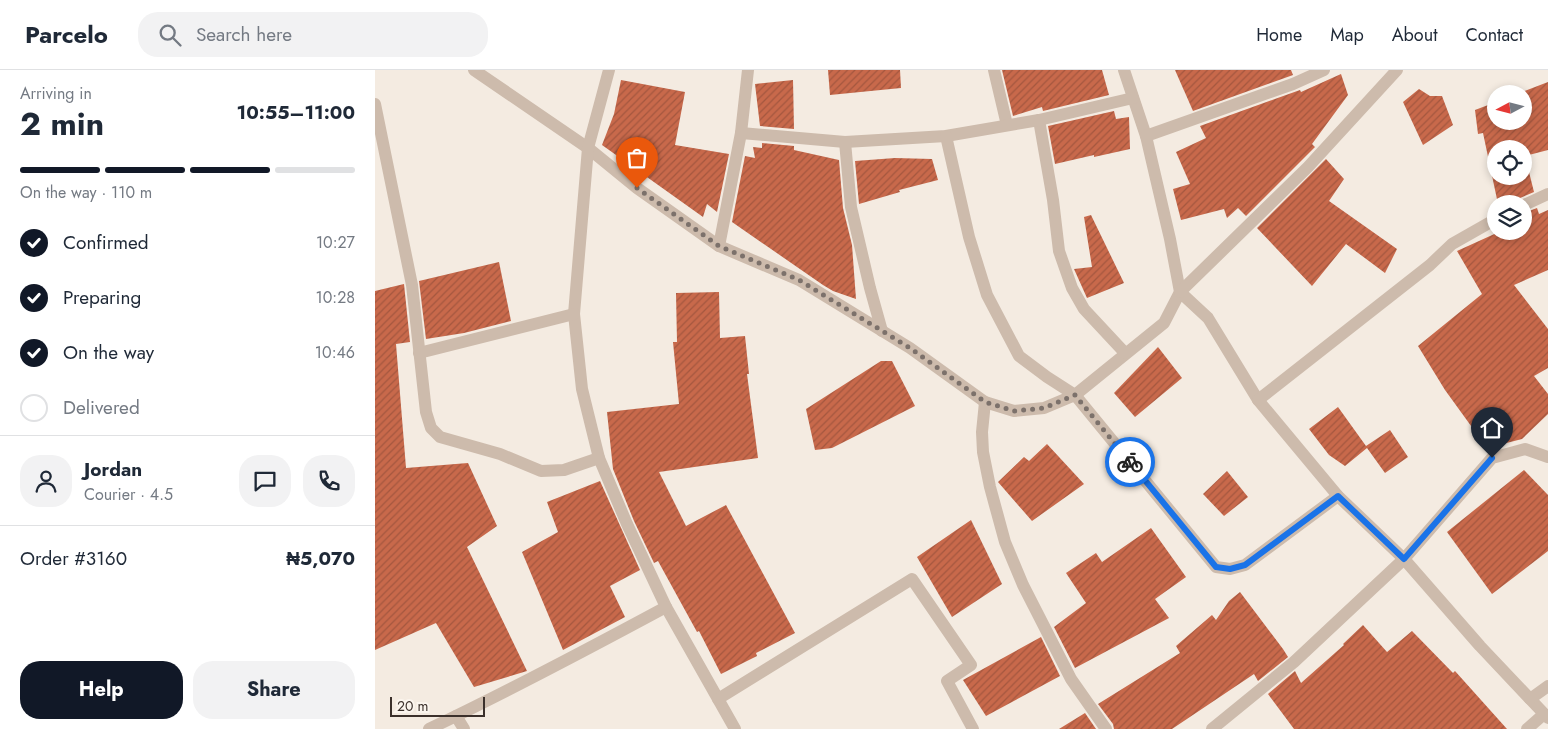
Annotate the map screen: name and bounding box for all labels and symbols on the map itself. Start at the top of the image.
north arrow [1487,85,1533,130]
pin [616,137,658,188]
pin [1471,407,1513,458]
courier [1105,437,1155,487]
scale bar [390,694,485,717]

